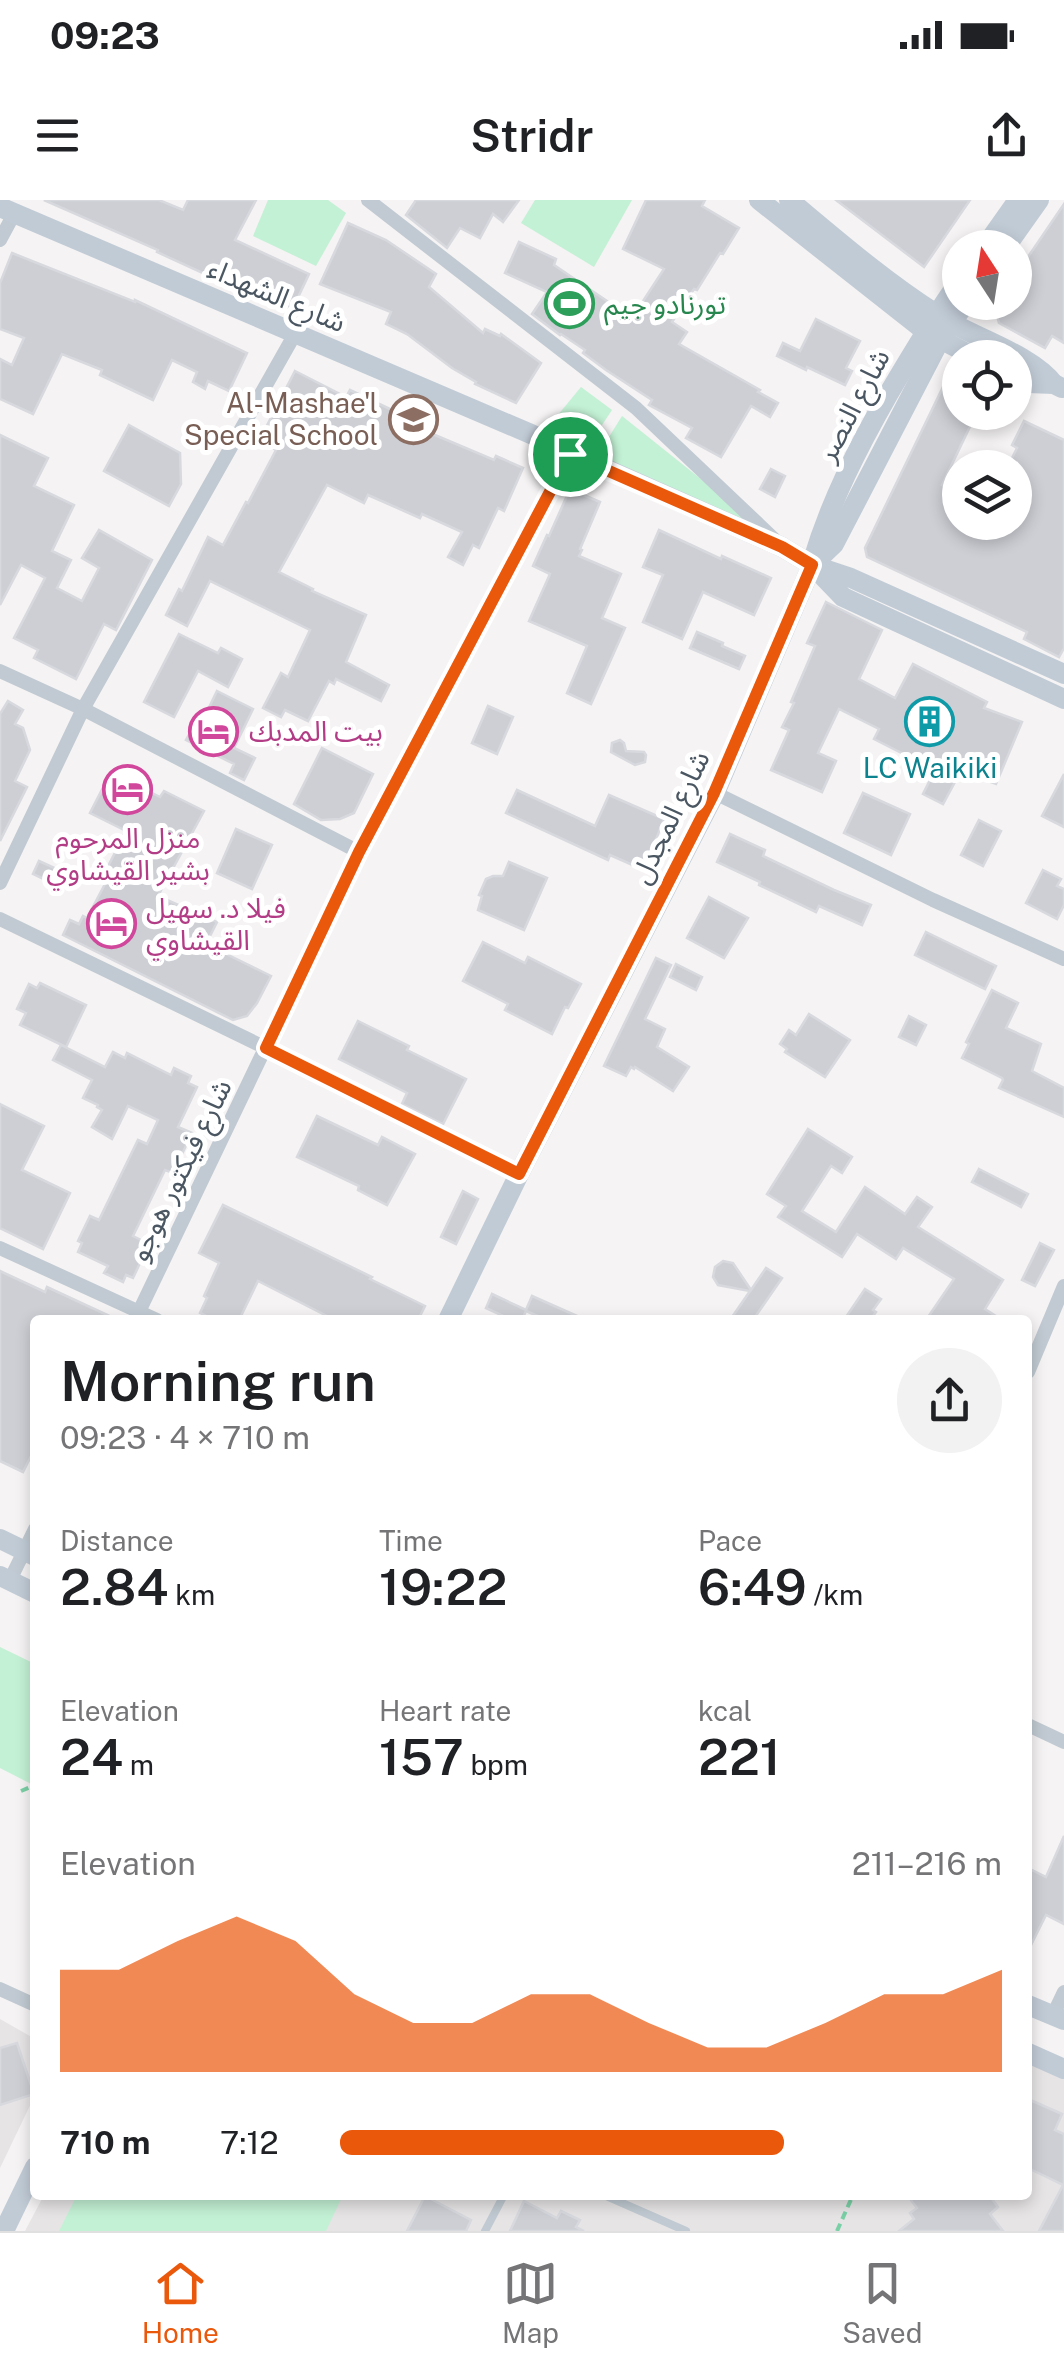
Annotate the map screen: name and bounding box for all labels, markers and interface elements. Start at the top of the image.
text: 09:23 [50,13,160,58]
icon: menu [30,108,85,163]
icon: share [979,108,1034,163]
text: Stridr [470,109,594,162]
north arrow [942,230,1032,320]
map controls [942,230,1032,540]
street label: شارع الشهداء [201,251,351,343]
sports icon: تورنادو جيم [543,278,595,330]
place label: تورنادو جيم [604,287,726,326]
button: locate [942,340,1032,430]
street label: شارع النصر [809,343,900,470]
place label: Al-Mashae'l Special School [184,386,378,451]
school or university icon: Al-Mashae'l Special School [387,393,439,445]
pin [528,412,613,497]
icon: arrive [543,427,598,482]
button: layers [942,450,1032,540]
building icon: LC Waikiki [904,695,956,747]
hotel icon: بيت المدبك [188,705,240,757]
place label: بيت المدبك [249,714,383,747]
street label: شارع المجدل [623,745,720,891]
place label: LC Waikiki [863,751,997,784]
hotel icon: منزل المرحوم بشير القيشاوي [102,764,154,816]
place label: منزل المرحوم بشير القيشاوي [46,821,210,891]
place label: فيلا د. سهيل القيشاوي [146,891,286,961]
hotel icon: فيلا د. سهيل القيشاوي [85,898,137,950]
street label: شارع فيكتور هوجو [121,1073,242,1268]
button: share [897,1348,1002,1453]
text: Morning run [60,1349,376,1413]
text: 09:23 · 4 × 710 m [60,1419,310,1456]
text: Distance [60,1524,174,1557]
text: Time [379,1524,443,1557]
text: Pace [698,1524,762,1557]
text: 2.84 [60,1557,168,1616]
text: 19:22 [379,1557,507,1616]
text: 6:49 [698,1557,807,1616]
text: km [168,1578,215,1611]
text: /km [807,1578,863,1611]
text: Elevation [60,1694,179,1727]
text: Heart rate [379,1694,511,1727]
text: kcal [698,1694,752,1727]
text: 24 [60,1727,123,1786]
text: 157 [379,1727,464,1786]
text: 221 [698,1727,781,1786]
text: m [123,1748,154,1781]
text: bpm [464,1748,528,1781]
text: Elevation [60,1845,196,1882]
text: 211–216 m [852,1845,1002,1882]
text: 710 m [60,2124,151,2161]
text: 7:12 [220,2124,279,2161]
tab: Home [142,2256,219,2349]
tab: Map [502,2256,559,2349]
tab: Saved [842,2256,922,2349]

